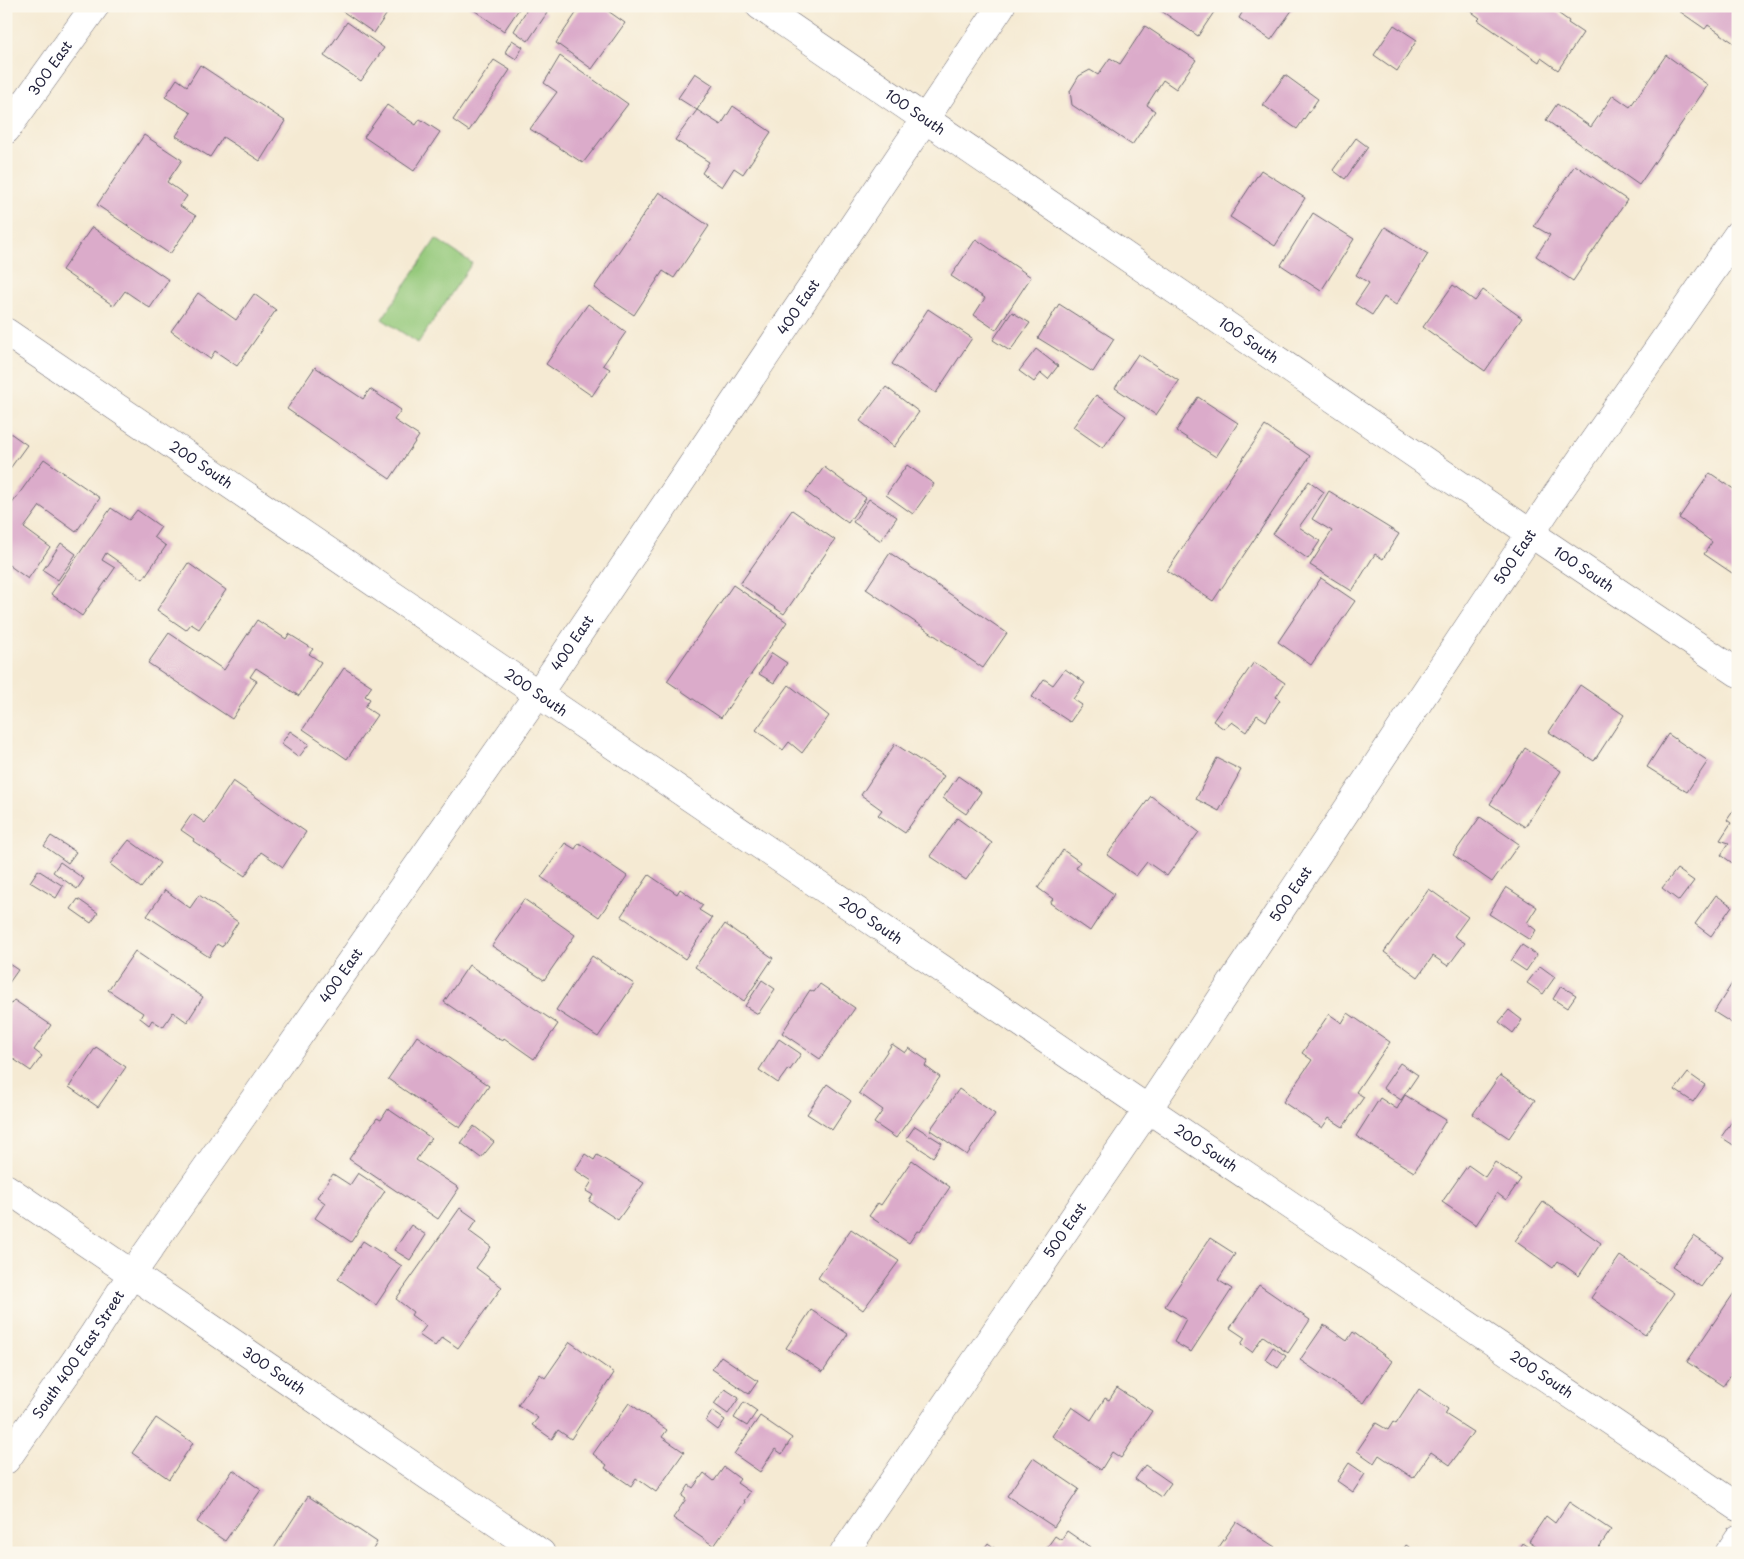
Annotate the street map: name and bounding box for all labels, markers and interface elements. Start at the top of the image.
street label: 300 East [23,36,77,100]
street label: 100 South [881,84,950,140]
street label: 400 East [772,274,825,339]
street label: 100 South [1215,312,1283,368]
street label: 200 South [166,435,237,493]
street label: 500 East [1488,524,1541,589]
street label: 100 South [1550,541,1618,597]
street label: 400 East [545,610,598,675]
street label: 200 South [500,663,572,721]
street label: 500 East [1264,862,1317,926]
street label: 200 South [835,891,907,949]
street label: 400 East [314,943,367,1007]
street label: 200 South [1170,1119,1242,1177]
street label: 500 East [1038,1198,1091,1262]
street label: South 400 East Street [27,1285,129,1423]
street label: 300 South [238,1341,310,1399]
street label: 200 South [1506,1345,1578,1403]

